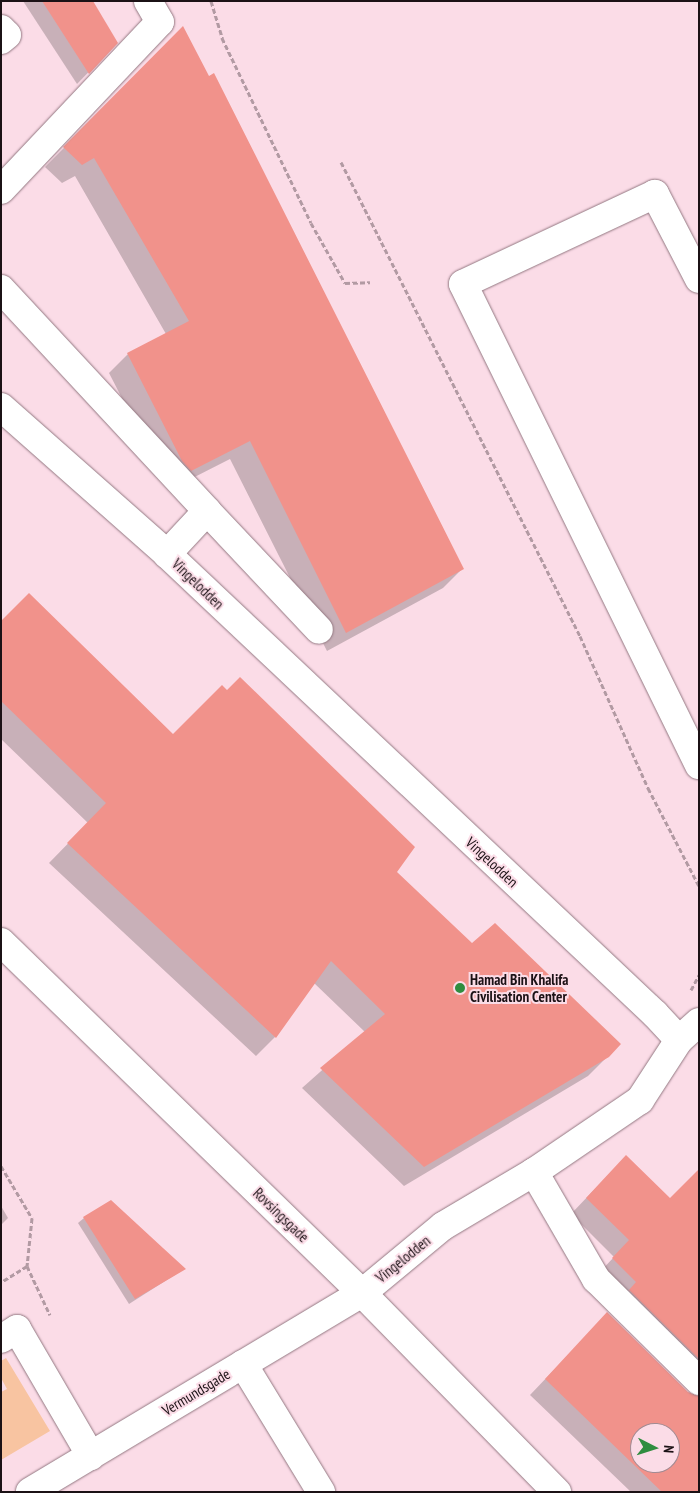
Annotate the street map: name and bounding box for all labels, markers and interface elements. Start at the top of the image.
street label: Vingelodden [168,555,228,613]
street label: Vingelodden [462,833,522,891]
place label: Hamad Bin Khalifa Civilisation Center [470,970,569,1005]
marker: Hamad Bin Khalifa Civilisation Center [454,982,466,994]
street label: Rovsingsgade [249,1184,313,1246]
street label: Vingelodden [372,1231,434,1287]
street label: Vermundsgade [159,1365,233,1419]
north arrow [630,1423,680,1473]
text: N [660,1445,678,1454]

